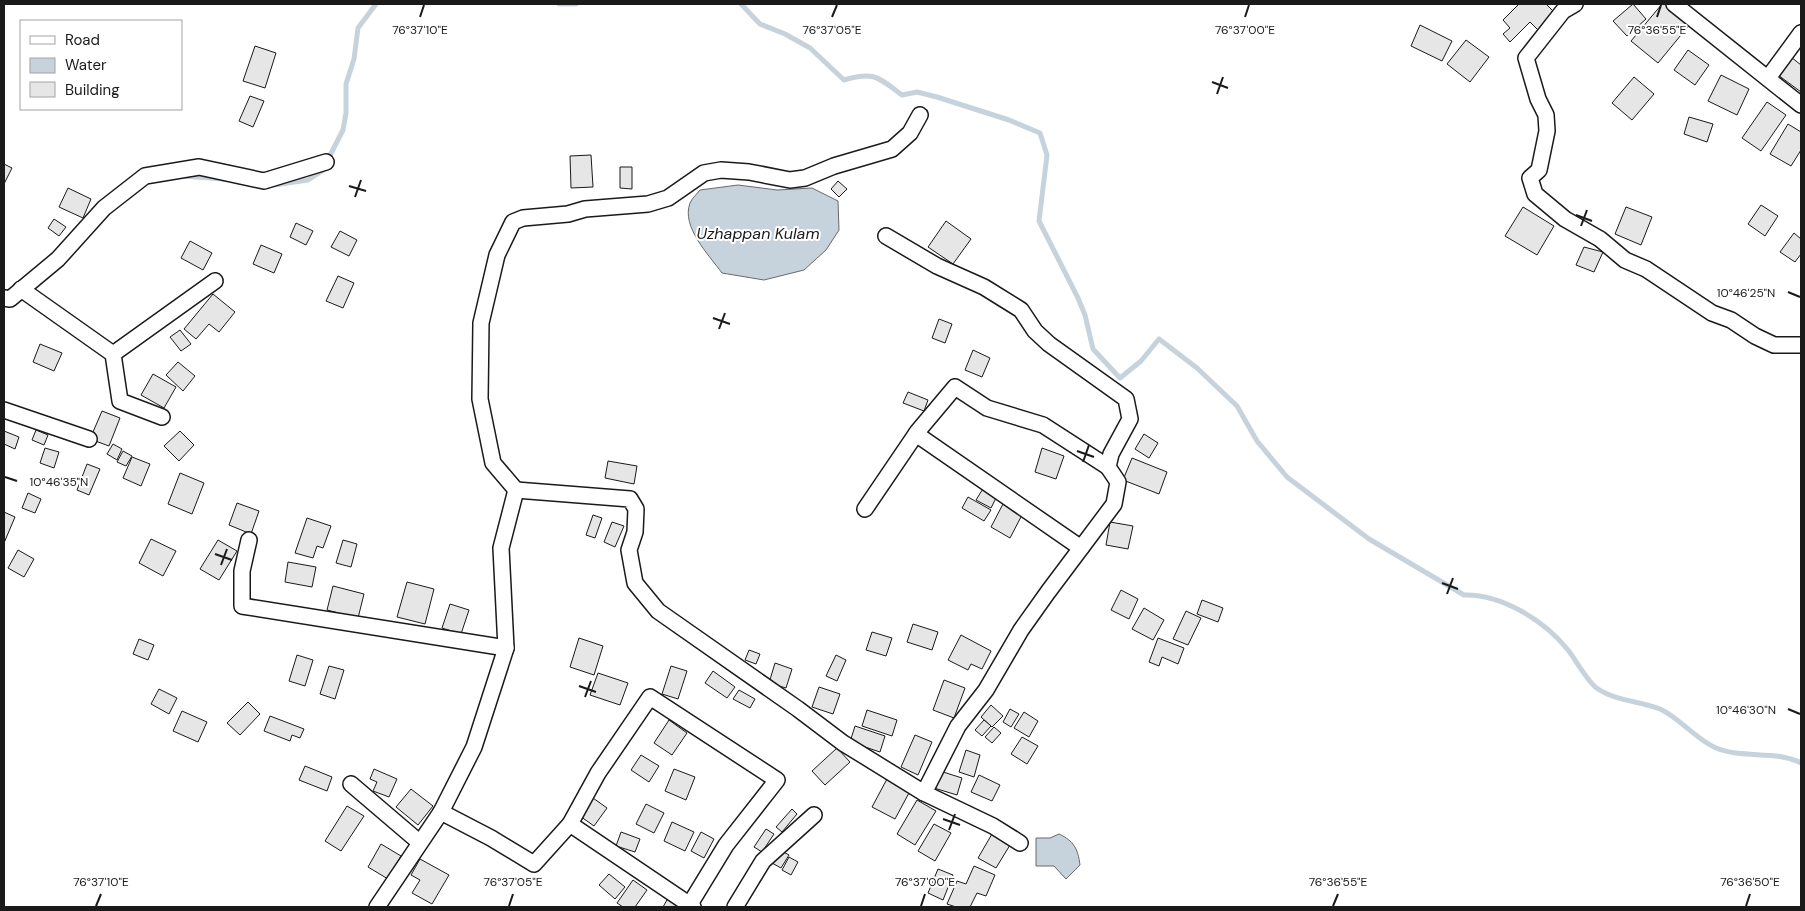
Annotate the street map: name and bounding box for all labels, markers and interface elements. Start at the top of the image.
legend [20,20,182,110]
text: 76°37'10"E [392,22,448,38]
text: 76°37'05"E [803,22,862,38]
text: 76°37'00"E [1215,22,1275,38]
text: 76°36'55"E [1628,22,1687,38]
text: Road [65,30,100,50]
text: Water [65,55,107,75]
text: Building [65,80,120,100]
water label: Uzhappan Kulam [696,223,820,244]
text: 10°46'25"N [1717,285,1775,301]
text: 10°46'35"N [30,474,88,490]
text: 10°46'30"N [1716,702,1776,718]
text: 76°37'10"E [73,874,129,890]
text: 76°37'05"E [484,874,543,890]
text: 76°37'00"E [895,874,955,890]
text: 76°36'55"E [1309,874,1368,890]
text: 76°36'50"E [1720,874,1780,890]

